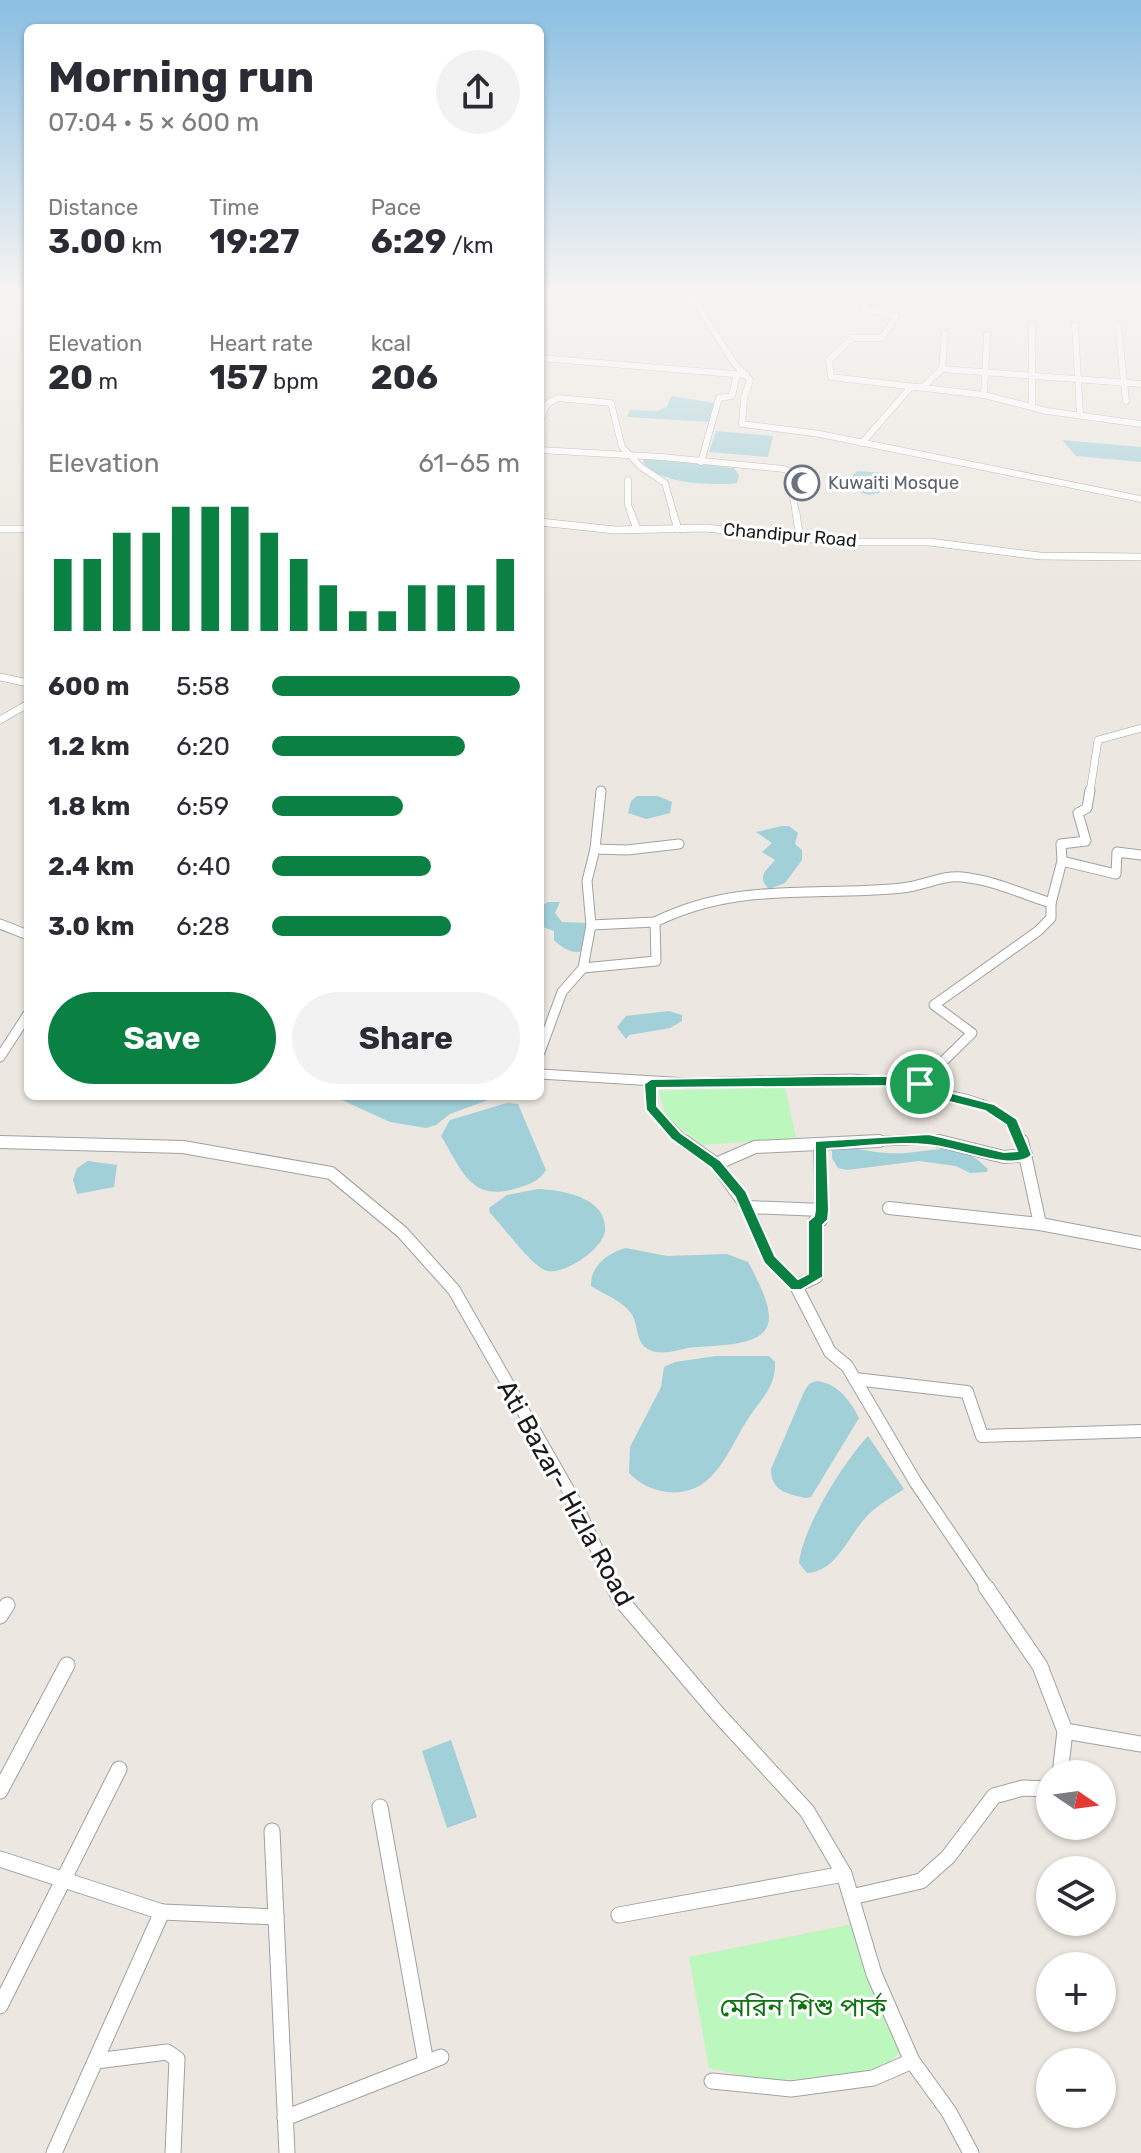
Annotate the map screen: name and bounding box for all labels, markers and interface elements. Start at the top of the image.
button: share [436,50,520,134]
text: Morning run [48,51,314,103]
text: 07:04 · 5 × 600 m [48,107,259,138]
text: Distance [48,194,138,221]
text: Time [209,194,259,221]
text: Pace [371,194,421,221]
text: 3.00 [48,221,126,262]
text: 19:27 [209,221,300,262]
text: 6:29 [371,221,447,262]
text: km [126,232,162,259]
text: /km [447,232,494,259]
text: Elevation [48,330,142,357]
text: Heart rate [209,330,313,357]
text: kcal [371,330,411,357]
text: 20 [48,357,93,398]
text: 157 [209,357,268,398]
text: 206 [371,357,438,398]
text: m [93,368,118,395]
text: bpm [268,368,319,395]
text: Elevation [48,448,159,479]
text: 61–65 m [418,448,520,479]
mosque icon: Kuwaiti Mosque [783,464,821,502]
place label: Kuwaiti Mosque [828,472,959,494]
street label: Chandipur Road [722,518,858,552]
text: 600 m [48,671,130,702]
text: 5:58 [176,671,230,702]
text: 1.2 km [48,731,130,762]
text: 6:20 [176,731,230,762]
text: 1.8 km [48,791,130,822]
text: 6:59 [176,791,229,822]
text: 2.4 km [48,851,134,882]
text: 6:40 [176,851,231,882]
text: 3.0 km [48,911,135,942]
text: 6:28 [176,911,230,942]
button: Save [48,992,276,1084]
button: Share [292,992,520,1084]
pin [886,1050,954,1118]
icon: arrive [898,1062,942,1106]
street label: Ati Bazar- Hizla Road [491,1375,641,1612]
north arrow [1036,1760,1116,1840]
map controls [1036,1760,1116,2128]
button: layers [1036,1856,1116,1936]
button: + [1036,1952,1116,2032]
park label: মেরিন শিশু পার্ক [720,1992,887,2023]
button: − [1036,2048,1116,2128]

